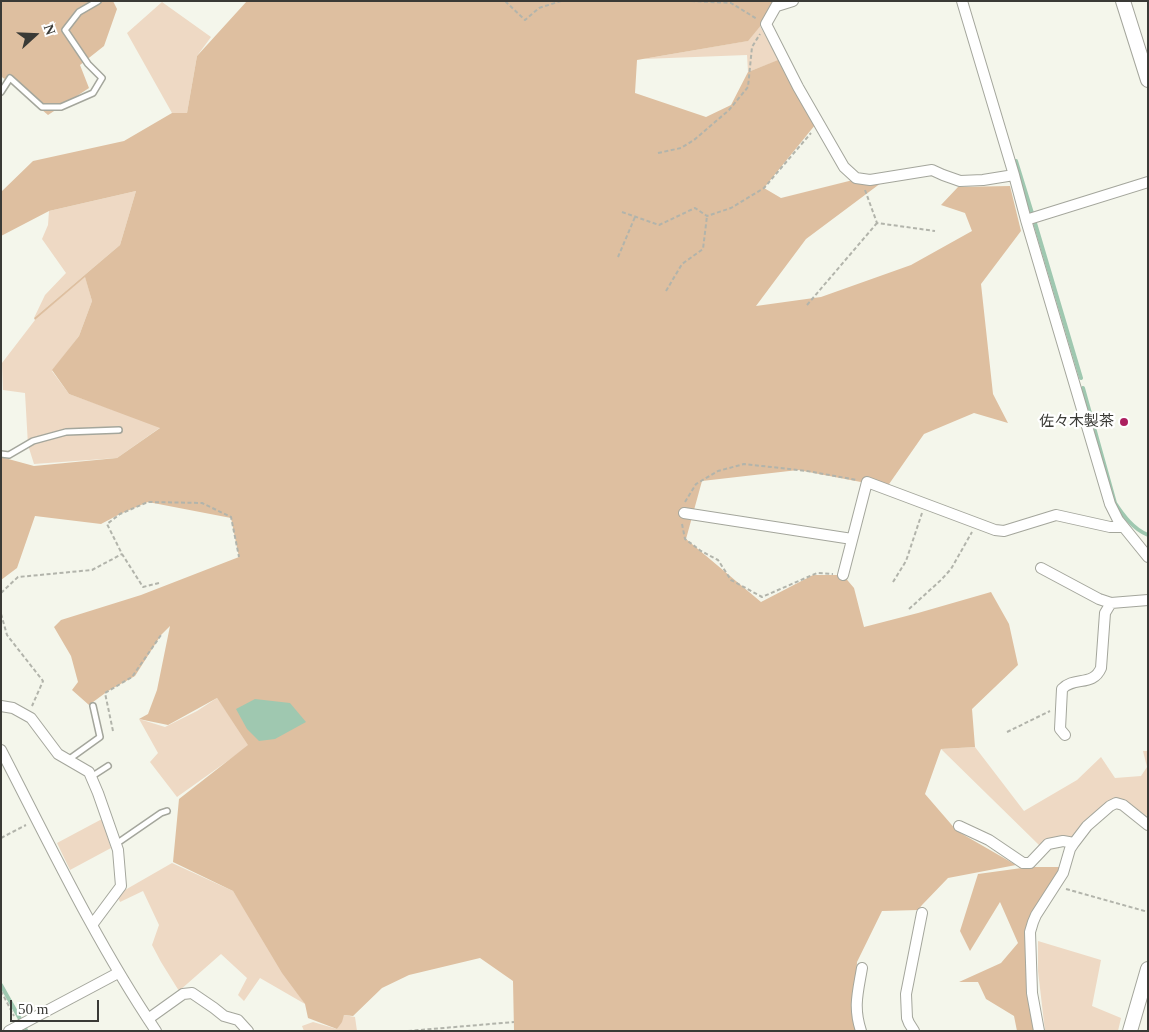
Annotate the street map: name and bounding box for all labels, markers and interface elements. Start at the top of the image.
north arrow [10,10,60,60]
text: N [41,22,58,37]
place label: 佐々木製茶 [1039,413,1114,431]
marker: 佐々木製茶 [1118,416,1130,428]
scale bar [12,990,101,1022]
text: 50 m [18,1001,48,1017]

